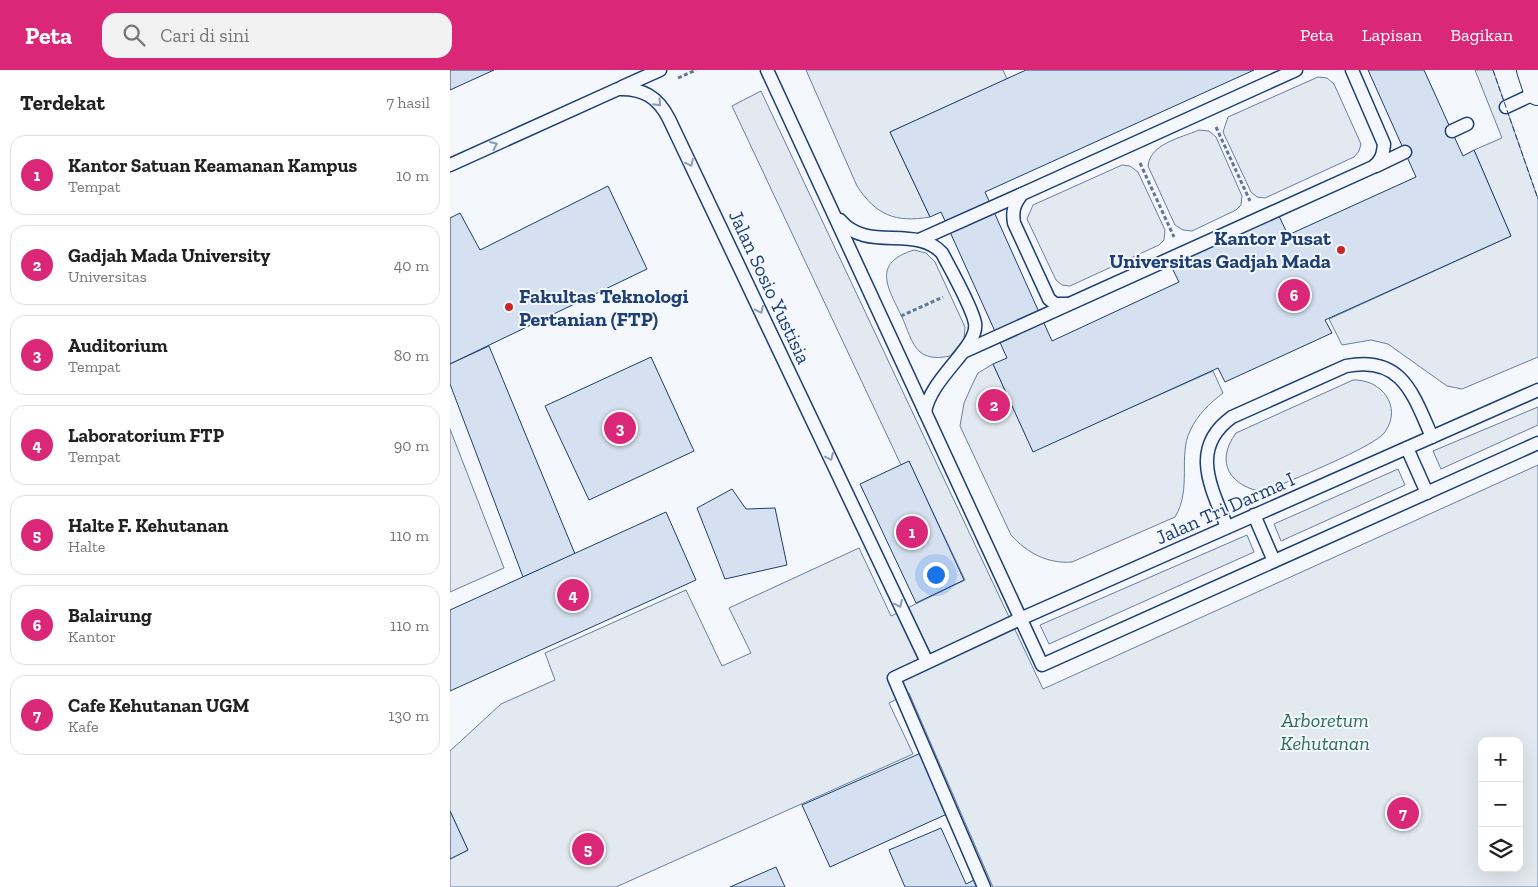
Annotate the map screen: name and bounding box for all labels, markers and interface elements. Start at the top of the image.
search box [102,13,452,58]
text: Peta [25,21,72,50]
icon: search [120,21,148,49]
text: Cari di sini [160,24,249,47]
text: Peta [1300,24,1334,46]
text: Lapisan [1362,24,1422,46]
text: Bagikan [1450,24,1513,46]
text: Terdekat [20,90,105,115]
text: 7 hasil [386,93,430,112]
one-way arrow [652,97,661,106]
one-way arrow [489,140,498,151]
text: Kantor Satuan Keamanan Kampus [68,154,357,177]
one-way arrow [684,158,694,167]
text: 1 [34,166,40,185]
text: 10 m [396,166,429,185]
text: Tempat [68,177,121,196]
street label: Jalan Sosio Yustisia [724,206,816,368]
place label: Kantor Pusat Universitas Gadjah Mada [1109,226,1332,273]
text: Gadjah Mada University [68,244,270,267]
marker: Kantor Pusat Universitas Gadjah Mada [1335,244,1347,256]
text: 2 [33,256,41,275]
text: 40 m [394,256,429,275]
text: Universitas [68,267,147,286]
pin: 6 [1278,276,1310,314]
place label: Fakultas Teknologi Pertanian (FTP) [519,284,688,331]
marker: Fakultas Teknologi Pertanian (FTP) [503,301,515,313]
one-way arrow [754,305,764,314]
text: Auditorium [68,334,168,357]
text: 3 [33,346,41,365]
text: 80 m [394,346,429,365]
text: Tempat [68,357,121,376]
pin: 2 [978,386,1010,424]
pin: 3 [604,409,636,447]
text: Laboratorium FTP [68,424,224,447]
text: 4 [32,436,42,455]
text: 90 m [394,436,429,455]
text: Tempat [68,447,121,466]
one-way arrow [823,452,834,461]
street label: Jalan Tri Darma I [1152,467,1298,549]
pin: 1 [896,513,928,551]
text: Halte F. Kehutanan [68,514,229,537]
text: 5 [33,526,41,545]
text: 110 m [390,526,429,545]
text: Halte [68,537,105,556]
your location [923,562,949,588]
pin: 4 [557,576,589,614]
one-way arrow [893,599,904,608]
text: Balairung [68,604,152,627]
text: 6 [33,616,41,635]
text: 110 m [390,616,429,635]
text: Kantor [68,627,116,646]
text: Cafe Kehutanan UGM [68,694,249,717]
text: 7 [33,706,41,725]
text: 130 m [388,706,429,725]
park label: Arboretum Kehutanan [1280,708,1370,755]
text: Kafe [68,717,99,736]
map controls [1478,737,1523,872]
button: + [1478,737,1523,782]
button: − [1478,782,1523,827]
pin: 7 [1387,794,1419,832]
button: layers [1478,827,1523,872]
pin: 5 [572,830,604,868]

